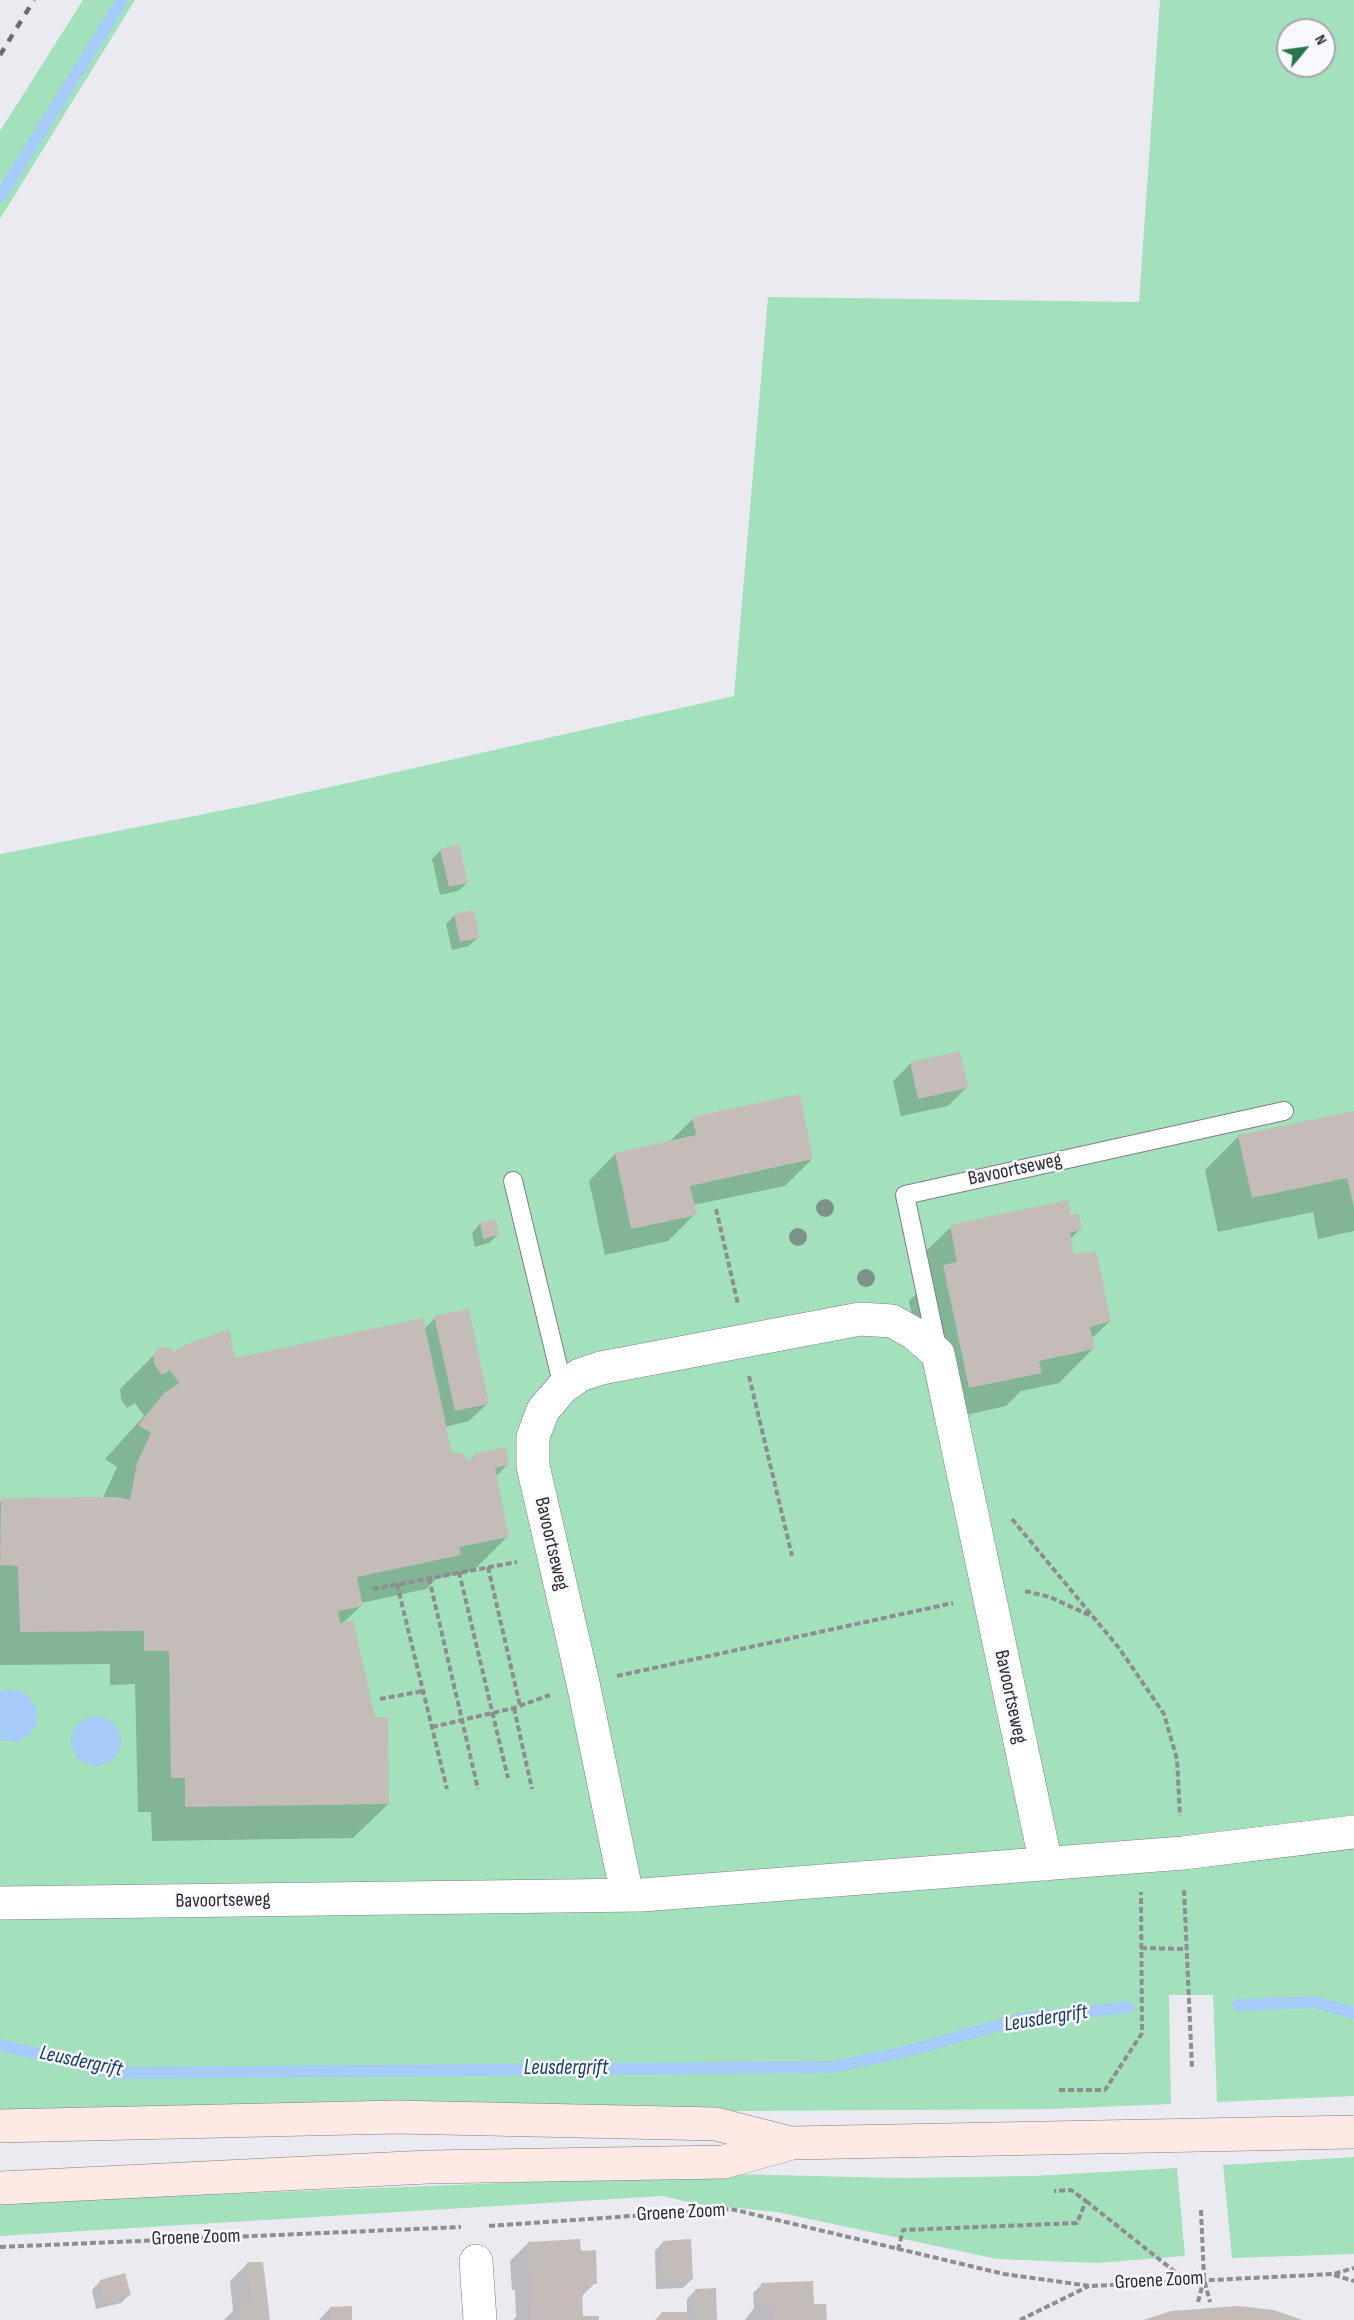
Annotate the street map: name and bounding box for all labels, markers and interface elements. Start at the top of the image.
north arrow [1276,18,1336,78]
text: N [1310,32,1331,48]
street label: Bavoortseweg [966,1148,1064,1192]
street label: Bavoortseweg [529,1495,573,1593]
street label: Bavoortseweg [988,1648,1032,1746]
street label: Bavoortseweg [175,1888,271,1914]
water label: Leusdergrift [1002,2000,1090,2038]
water label: Leusdergrift [37,2041,125,2083]
water label: Leusdergrift [524,2056,608,2082]
street label: Groene Zoom [636,2199,726,2227]
street label: Groene Zoom [151,2224,241,2252]
street label: Groene Zoom [1114,2267,1204,2295]

